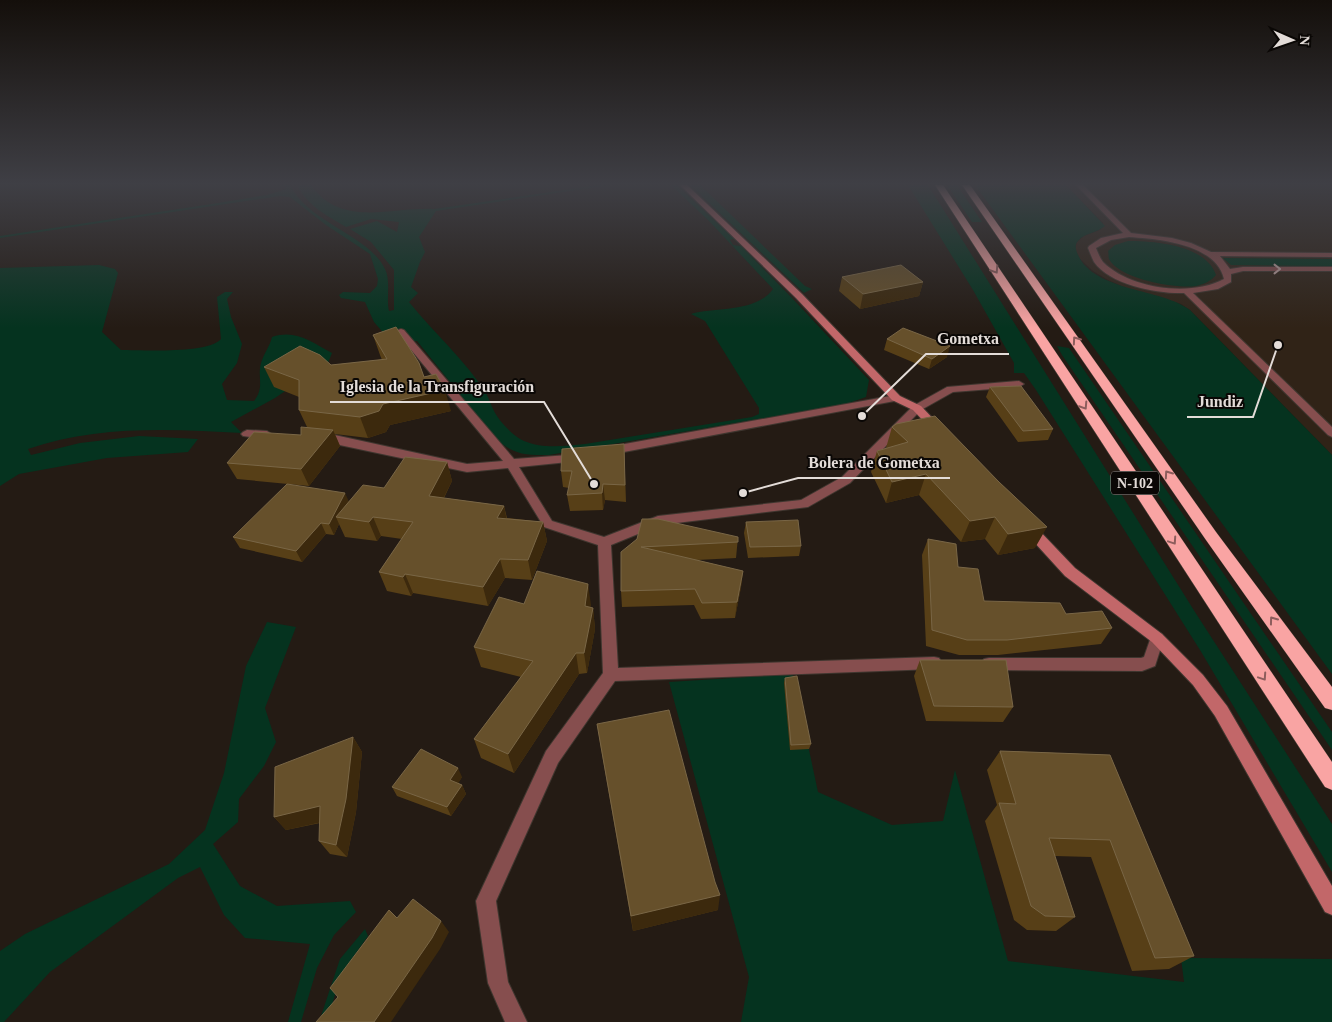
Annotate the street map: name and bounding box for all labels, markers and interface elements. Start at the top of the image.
north arrow [1267,15,1317,65]
text: N [1297,35,1312,46]
one-way arrow [989,264,998,273]
one-way arrow [1274,264,1281,274]
callout: Gometxa [926,323,1009,354]
text: Gometxa [937,330,999,347]
one-way arrow [1073,336,1082,346]
callout: Iglesia de la Transfiguración [330,371,544,402]
text: Iglesia de la Transfiguración [340,378,534,396]
callout: Jundiz [1187,386,1253,417]
text: Jundiz [1197,393,1243,410]
one-way arrow [1078,400,1087,409]
callout: Bolera de Gometxa [798,447,950,478]
text: Bolera de Gometxa [808,454,940,471]
one-way arrow [1165,470,1174,480]
road number: N-102 [1111,472,1159,494]
one-way arrow [1167,536,1176,545]
one-way arrow [1270,617,1278,626]
one-way arrow [1257,671,1266,680]

